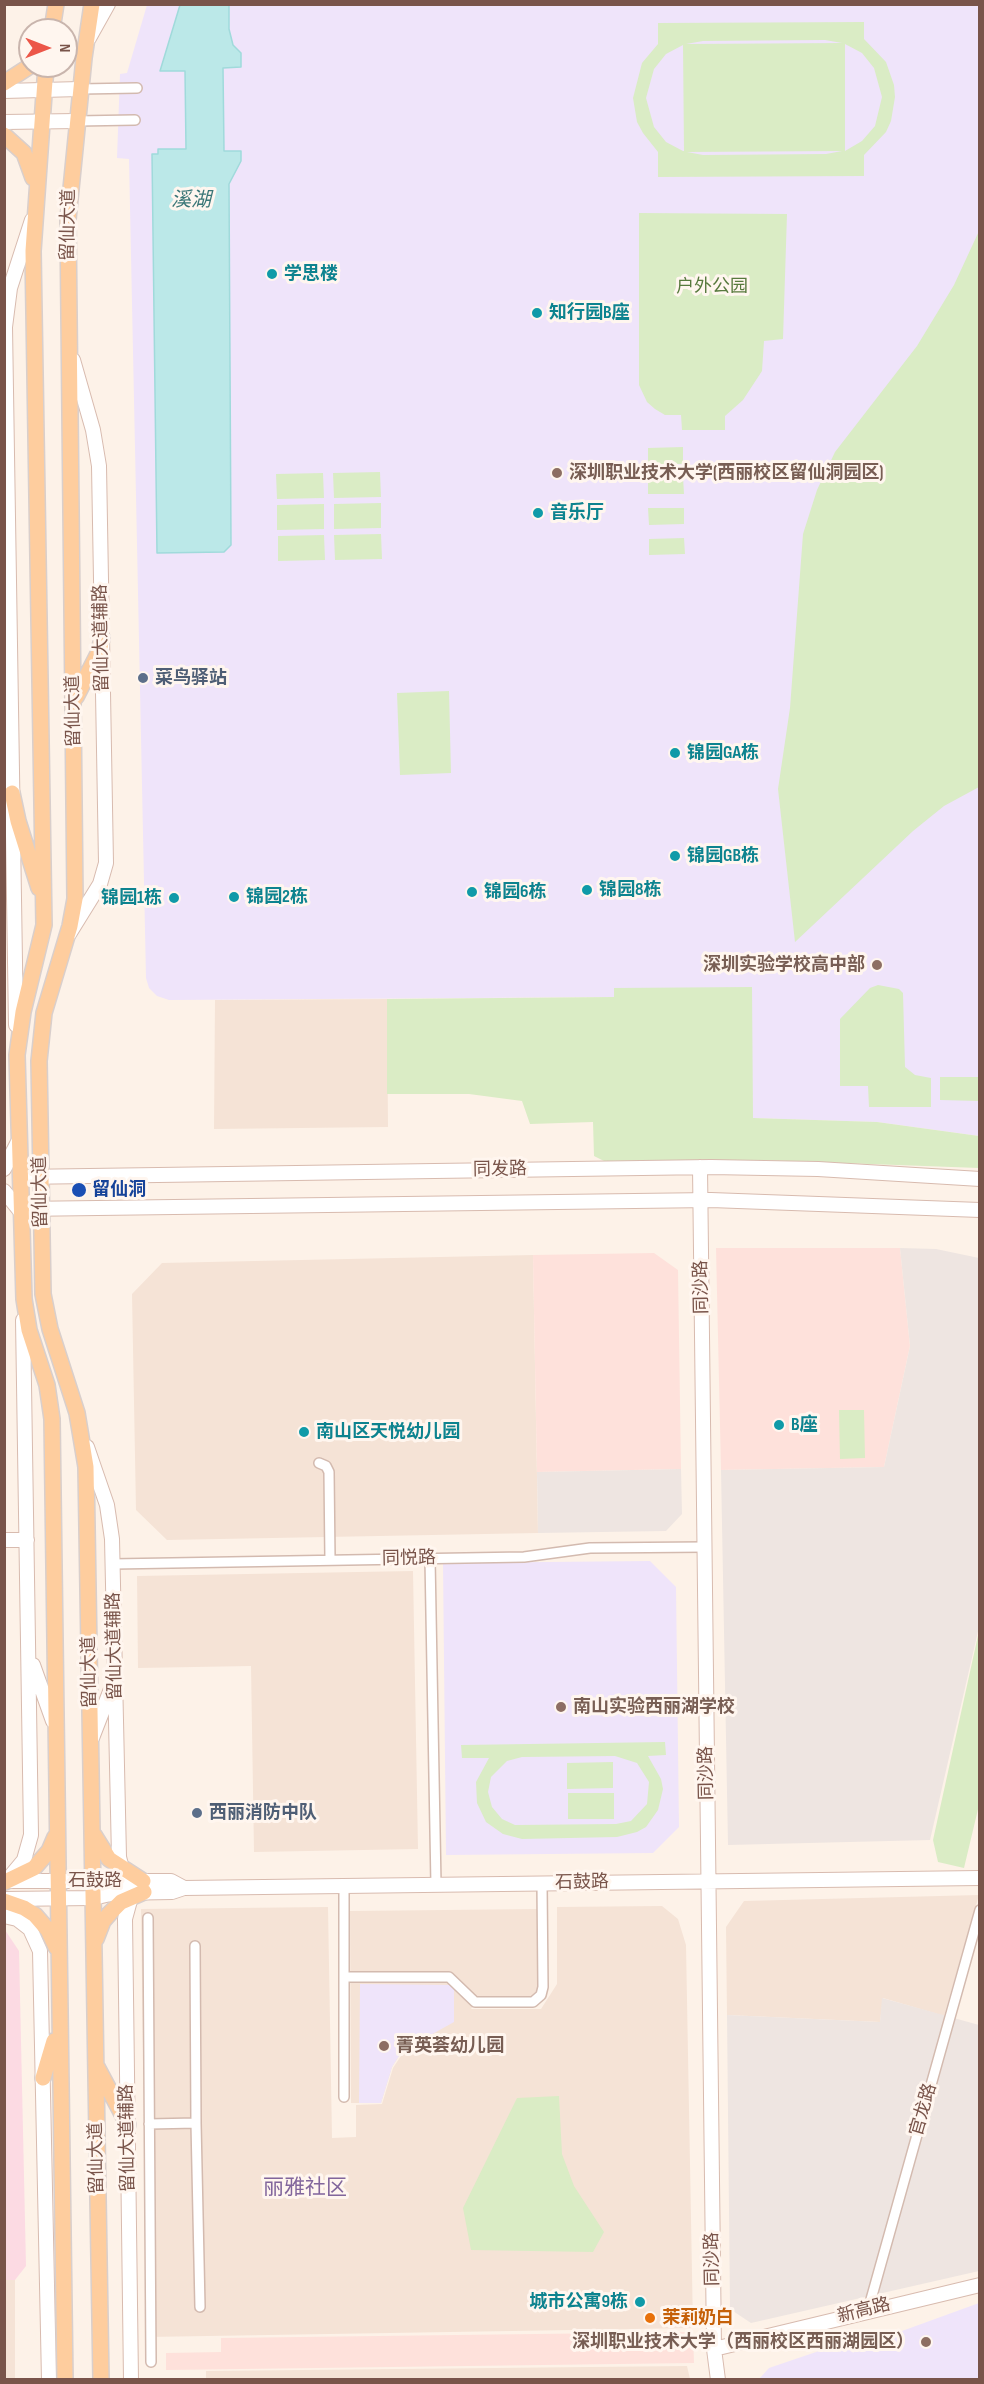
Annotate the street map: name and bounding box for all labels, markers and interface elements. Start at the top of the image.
north arrow [18,18,78,78]
text: N [55,44,74,52]
street label: 留仙大道 [58,189,80,261]
water label: 溪湖 [171,189,211,213]
place label: 学思楼 [284,263,338,285]
marker: 学思楼 [265,267,279,281]
park label: 户外公园 [676,276,748,298]
place label: 知行园B座 [549,302,630,324]
marker: 知行园B座 [530,306,544,320]
place label: 深圳职业技术大学(西丽校区留仙洞园区) [569,462,883,484]
marker: 深圳职业技术大学(西丽校区留仙洞园区) [550,466,564,480]
place label: 音乐厅 [550,502,604,524]
marker: 音乐厅 [531,506,545,520]
street label: 留仙大道辅路 [90,584,114,692]
place label: 菜鸟驿站 [155,667,227,689]
marker: 菜鸟驿站 [136,671,150,685]
street label: 留仙大道 [63,675,85,747]
place label: 锦园GA栋 [687,742,759,764]
marker: 锦园GA栋 [668,746,682,760]
place label: 锦园GB栋 [687,845,759,867]
marker: 锦园GB栋 [668,849,682,863]
place label: 锦园8栋 [599,879,661,901]
place label: 锦园6栋 [484,881,546,903]
marker: 锦园8栋 [580,883,594,897]
marker: 锦园6栋 [465,885,479,899]
place label: 锦园2栋 [246,886,308,908]
place label: 锦园1栋 [101,887,162,909]
marker: 锦园2栋 [227,890,241,904]
marker: 锦园1栋 [167,891,181,905]
place label: 深圳实验学校高中部 [703,954,865,976]
marker: 深圳实验学校高中部 [870,958,884,972]
street label: 留仙大道 [30,1156,52,1228]
street label: 同发路 [473,1159,527,1181]
place label: 留仙洞 [92,1179,146,1201]
marker: 留仙洞 [70,1181,88,1199]
street label: 同沙路 [691,1260,713,1314]
place label: B座 [791,1414,818,1436]
marker: B座 [772,1418,786,1432]
place label: 南山区天悦幼儿园 [316,1421,460,1443]
marker: 南山区天悦幼儿园 [297,1425,311,1439]
street label: 同悦路 [382,1548,436,1570]
street label: 留仙大道辅路 [103,1592,127,1700]
street label: 留仙大道 [79,1636,101,1708]
place label: 南山实验西丽湖学校 [573,1696,735,1718]
marker: 南山实验西丽湖学校 [554,1700,568,1714]
street label: 同沙路 [696,1746,718,1800]
place label: 西丽消防中队 [209,1802,317,1824]
marker: 西丽消防中队 [190,1806,204,1820]
street label: 石鼓路 [68,1870,122,1892]
street label: 石鼓路 [555,1872,609,1894]
place label: 菁英荟幼儿园 [396,2035,504,2057]
marker: 菁英荟幼儿园 [377,2039,391,2053]
street label: 官龙路 [906,2081,942,2139]
street label: 留仙大道辅路 [116,2084,140,2192]
street label: 留仙大道 [86,2122,108,2194]
district label: 丽雅社区 [263,2176,347,2202]
street label: 同沙路 [702,2232,724,2286]
place label: 城市公寓9栋 [529,2291,628,2313]
street label: 新高路 [835,2294,893,2328]
marker: 城市公寓9栋 [633,2295,647,2309]
place label: 茉莉奶白 [662,2307,734,2329]
marker: 茉莉奶白 [643,2311,657,2325]
place label: 深圳职业技术大学（西丽校区西丽湖园区） [572,2331,914,2353]
marker: 深圳职业技术大学（西丽校区西丽湖园区） [919,2335,933,2349]

